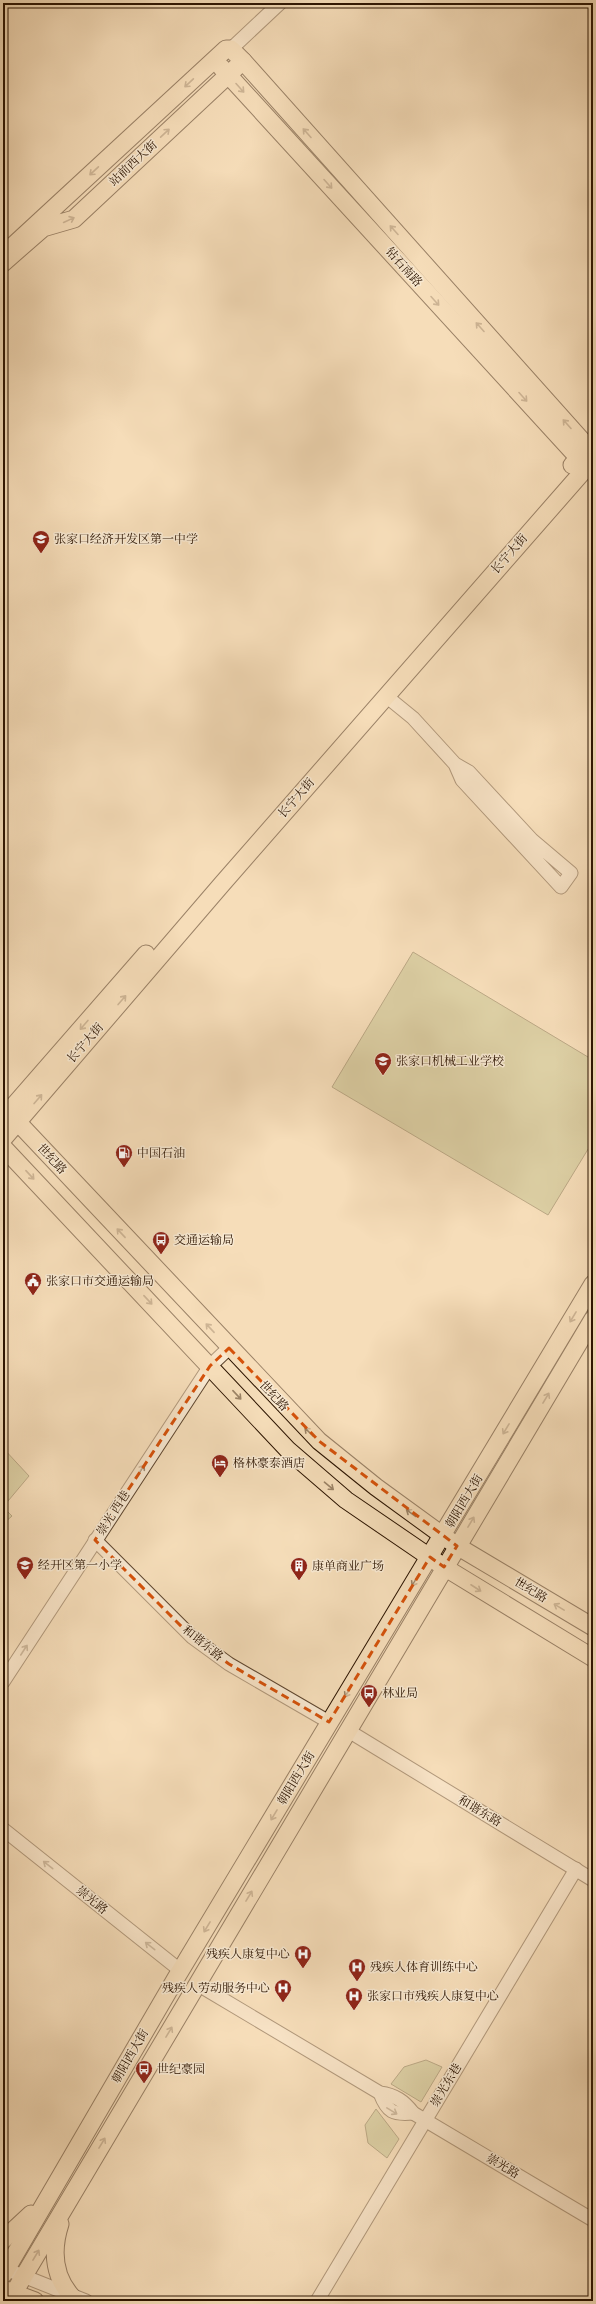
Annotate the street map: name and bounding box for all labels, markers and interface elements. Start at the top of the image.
one-way arrow [184,78,194,87]
one-way arrow [236,83,245,94]
one-way arrow [160,128,170,138]
one-way arrow [302,128,312,138]
street label: 站前西大街 [106,137,162,190]
one-way arrow [89,166,99,176]
one-way arrow [323,179,332,189]
one-way arrow [63,216,75,224]
one-way arrow [389,224,398,235]
street label: 钻石南路 [381,244,425,291]
one-way arrow [430,296,440,306]
one-way arrow [476,321,485,332]
one-way arrow [518,392,527,402]
one-way arrow [563,419,572,429]
school or university icon: 张家口经济开发区第一中学 [31,529,51,554]
street label: 长宁大街 [488,531,532,578]
place label: 张家口经济开发区第一中学 [54,532,198,548]
street label: 长宁大街 [275,775,319,822]
one-way arrow [118,995,127,1005]
street label: 长宁大街 [64,1020,108,1067]
one-way arrow [80,1020,89,1030]
school or university icon: 张家口机械工业学校 [373,1051,393,1076]
place label: 张家口机械工业学校 [396,1054,504,1070]
one-way arrow [33,1094,42,1104]
street label: 世纪路 [33,1141,69,1178]
fuel station icon: 中国石油 [114,1143,134,1168]
place label: 中国石油 [137,1146,185,1162]
one-way arrow [25,1170,34,1180]
one-way arrow [117,1227,126,1238]
bus stop icon: 交通运输局 [151,1230,171,1255]
place label: 交通运输局 [174,1233,234,1249]
public building icon: 张家口市交通运输局 [23,1271,43,1296]
place label: 张家口市交通运输局 [46,1274,154,1290]
one-way arrow [143,1295,153,1305]
one-way arrow [569,1311,577,1322]
one-way arrow [205,1323,215,1333]
street label: 世纪路 [255,1378,291,1415]
one-way arrow [232,1390,241,1400]
one-way arrow [542,1392,550,1404]
one-way arrow [502,1423,510,1435]
one-way arrow [304,1427,314,1437]
hotel icon: 格林豪泰酒店 [210,1453,230,1478]
place label: 格林豪泰酒店 [233,1456,305,1472]
one-way arrow [137,1465,145,1476]
street label: 朝阳西大街 [443,1471,488,1531]
one-way arrow [324,1481,335,1490]
street label: 崇光 西巷 [93,1488,134,1539]
one-way arrow [406,1509,417,1517]
one-way arrow [468,1516,476,1528]
school or university icon: 经开区第一小学 [15,1555,35,1580]
building icon: 康单商业广场 [289,1556,309,1581]
place label: 经开区第一小学 [38,1558,122,1574]
place label: 康单商业广场 [312,1559,384,1575]
one-way arrow [411,1575,419,1587]
street label: 世纪路 [511,1575,550,1607]
one-way arrow [471,1584,482,1592]
one-way arrow [554,1603,566,1611]
street label: 和谐东路 [179,1622,226,1665]
one-way arrow [20,1645,28,1656]
bus stop icon: 林业局 [359,1683,379,1708]
one-way arrow [343,1686,351,1698]
place label: 林业局 [382,1686,418,1702]
street label: 朝阳西大街 [275,1748,320,1808]
street label: 和谐东路 [455,1793,504,1831]
one-way arrow [269,1809,277,1821]
one-way arrow [43,1861,54,1870]
street label: 崇光路 [72,1883,110,1918]
one-way arrow [246,1890,254,1902]
one-way arrow [202,1921,210,1933]
one-way arrow [145,1942,155,1951]
hospital icon: 残疾人康复中心 [293,1944,313,1969]
place label: 残疾人康复中心 [206,1947,290,1963]
hospital icon: 残疾人体育训练中心 [347,1957,367,1982]
place label: 残疾人体育训练中心 [370,1960,478,1976]
hospital icon: 残疾人劳动服务中心 [273,1978,293,2003]
place label: 残疾人劳动服务中心 [162,1981,270,1997]
hospital icon: 张家口市残疾人康复中心 [344,1986,364,2011]
place label: 张家口市残疾人康复中心 [367,1989,499,2005]
street label: 朝阳西大街 [109,2026,153,2086]
one-way arrow [165,2026,173,2038]
bus stop icon: 世纪豪园 [134,2059,154,2084]
street label: 崇光东巷 [428,2061,466,2110]
place label: 世纪豪园 [157,2062,205,2078]
one-way arrow [386,2107,398,2115]
one-way arrow [99,2137,107,2149]
street label: 崇光路 [483,2151,522,2183]
one-way arrow [32,2250,40,2261]

